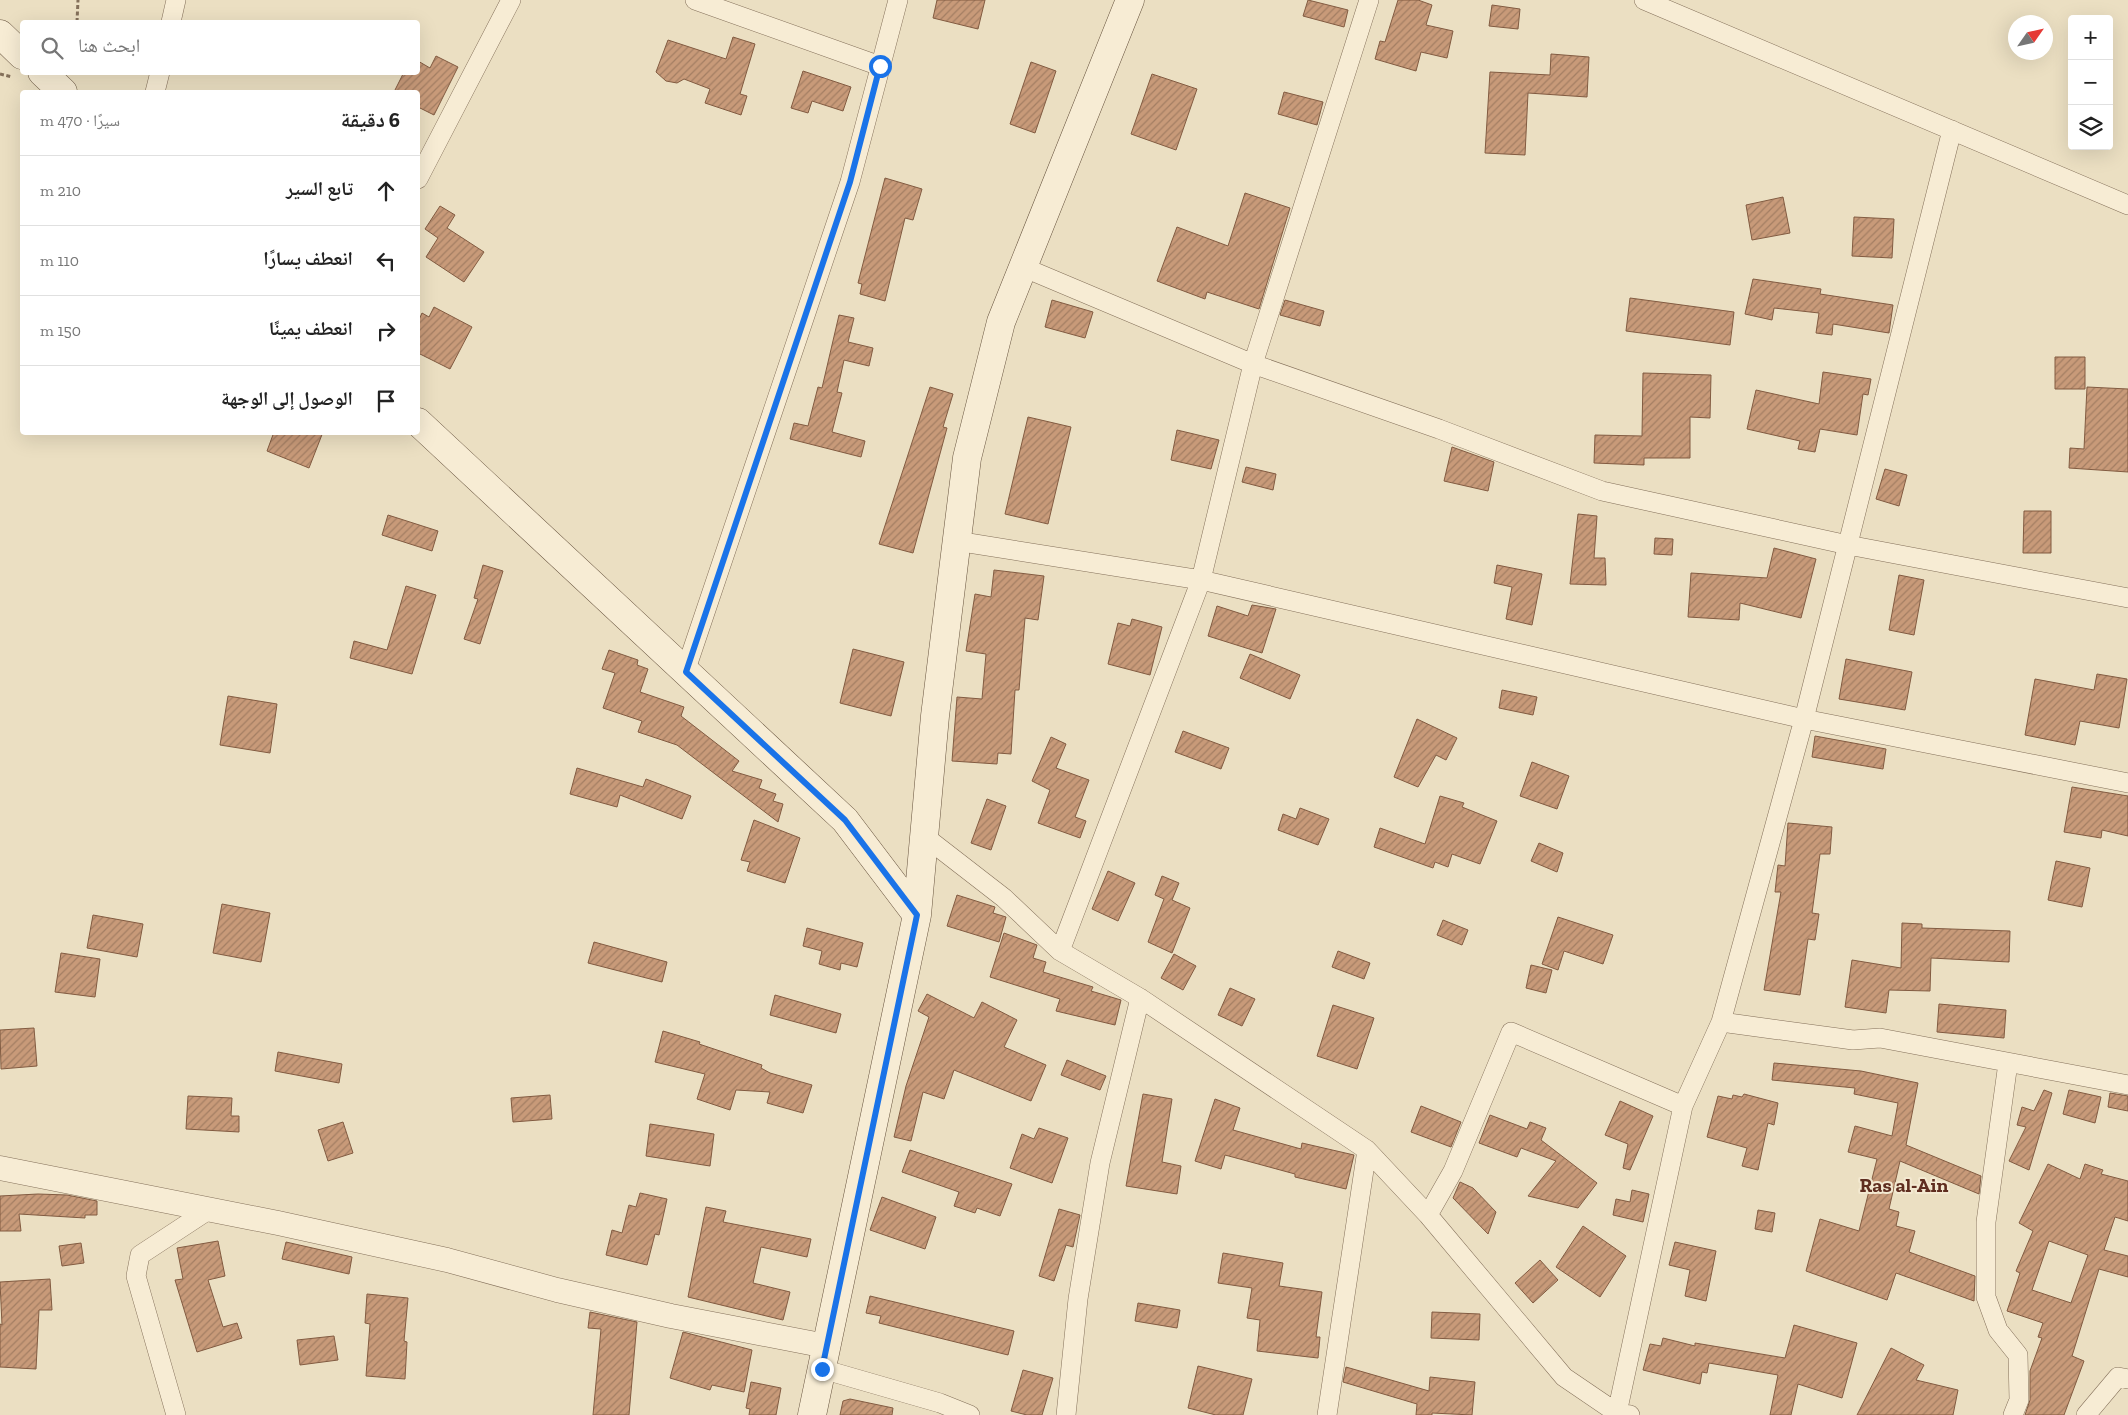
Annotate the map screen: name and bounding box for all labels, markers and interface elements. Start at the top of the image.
north arrow [2008,15,2053,60]
map controls [2068,15,2113,150]
button: + [2068,15,2113,60]
search box [20,20,420,75]
icon: search [38,34,66,62]
text: ابحث هنا [78,34,140,57]
route start [869,55,892,78]
button: − [2068,60,2113,105]
button: layers [2068,105,2113,150]
text: 6 دقيقة [341,107,400,132]
text: سيرًا · 470 m [40,111,120,130]
text: تابع السير [286,177,353,200]
icon: ahead [372,177,400,205]
text: 210 m [40,181,81,200]
text: انعطف يسارًا [263,247,353,270]
icon: left [372,247,400,275]
text: 110 m [40,251,79,270]
text: انعطف يمينًا [269,317,353,340]
icon: right [372,317,400,345]
text: 150 m [40,321,81,340]
text: الوصول إلى الوجهة [221,387,353,410]
icon: arrive [372,387,400,415]
district label: Ras al-Ain [1860,1173,1949,1197]
route end [811,1358,834,1381]

